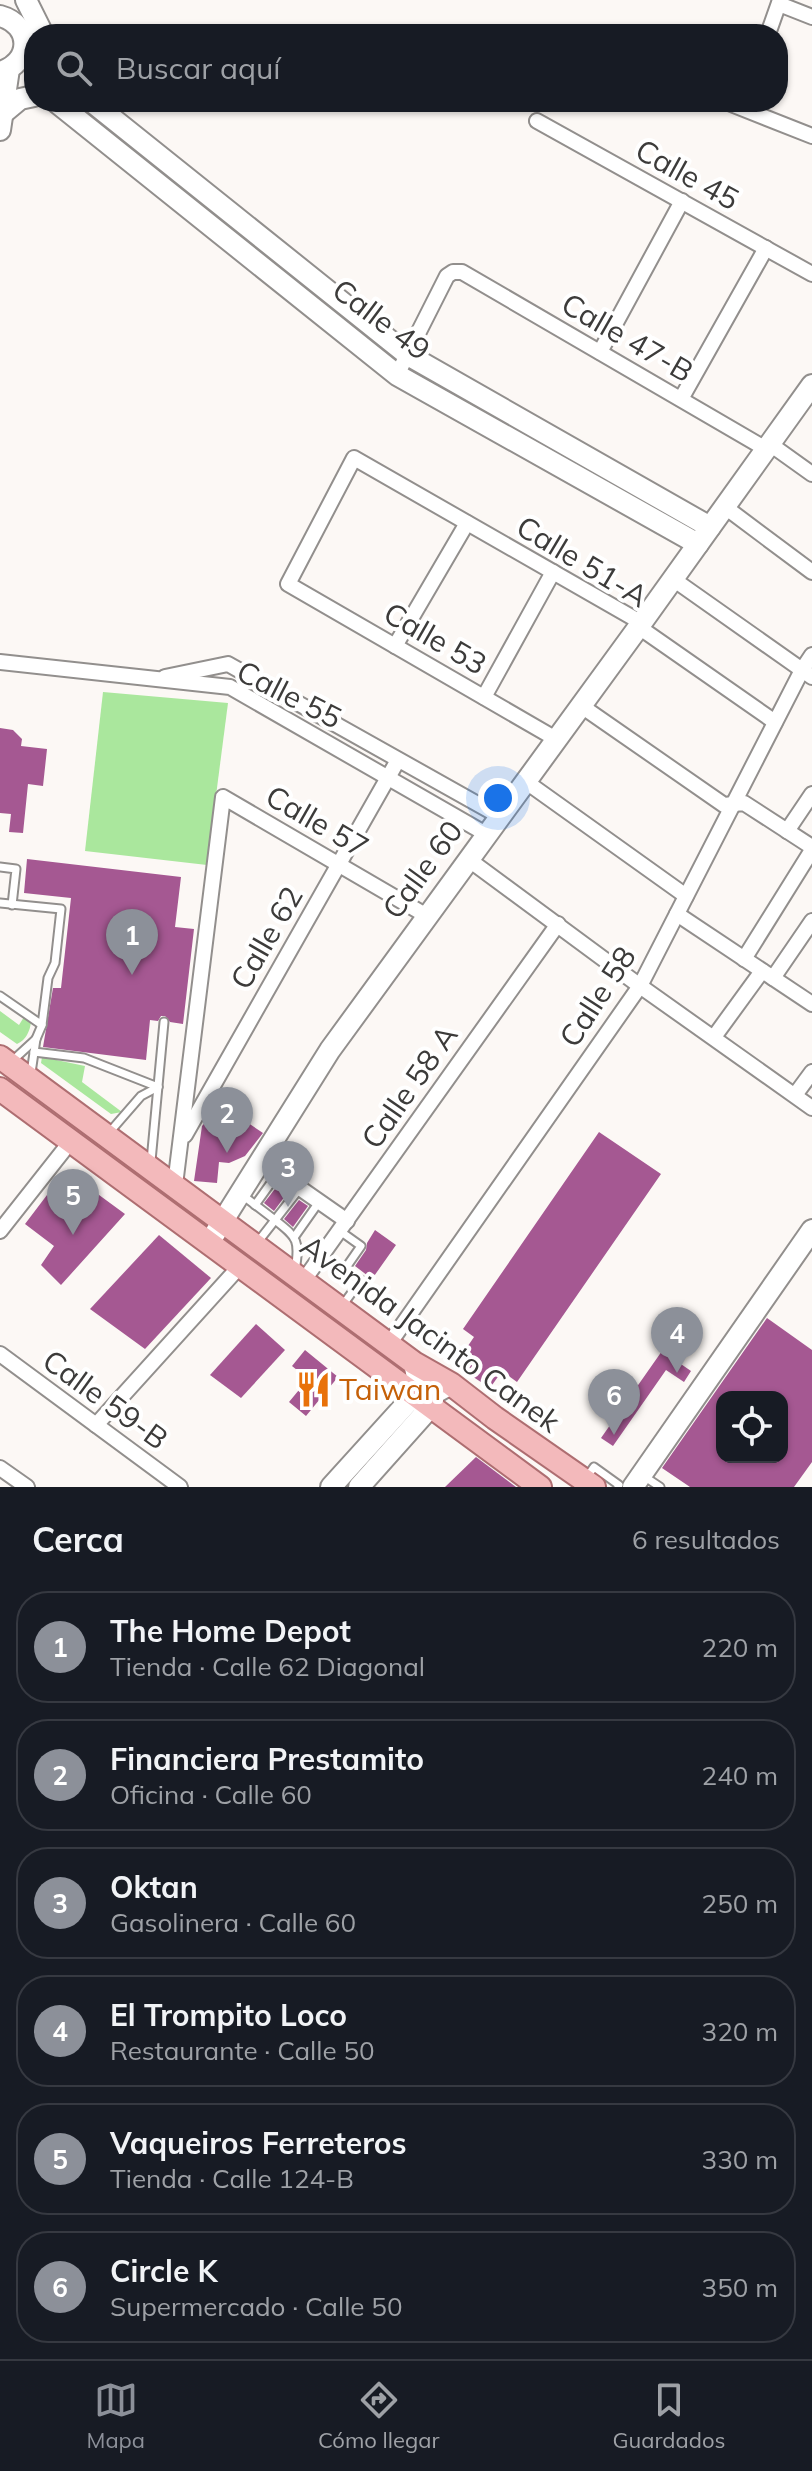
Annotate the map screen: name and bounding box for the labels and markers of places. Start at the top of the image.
pin: 1 [106,909,158,975]
pin: 2 [201,1087,253,1153]
pin: 3 [262,1141,314,1207]
pin: 5 [47,1169,99,1235]
pin: 4 [651,1307,703,1373]
pin: 6 [588,1369,640,1435]
place label: Taiwan [339,1370,441,1408]
restaurant icon: Taiwan [294,1371,332,1409]

